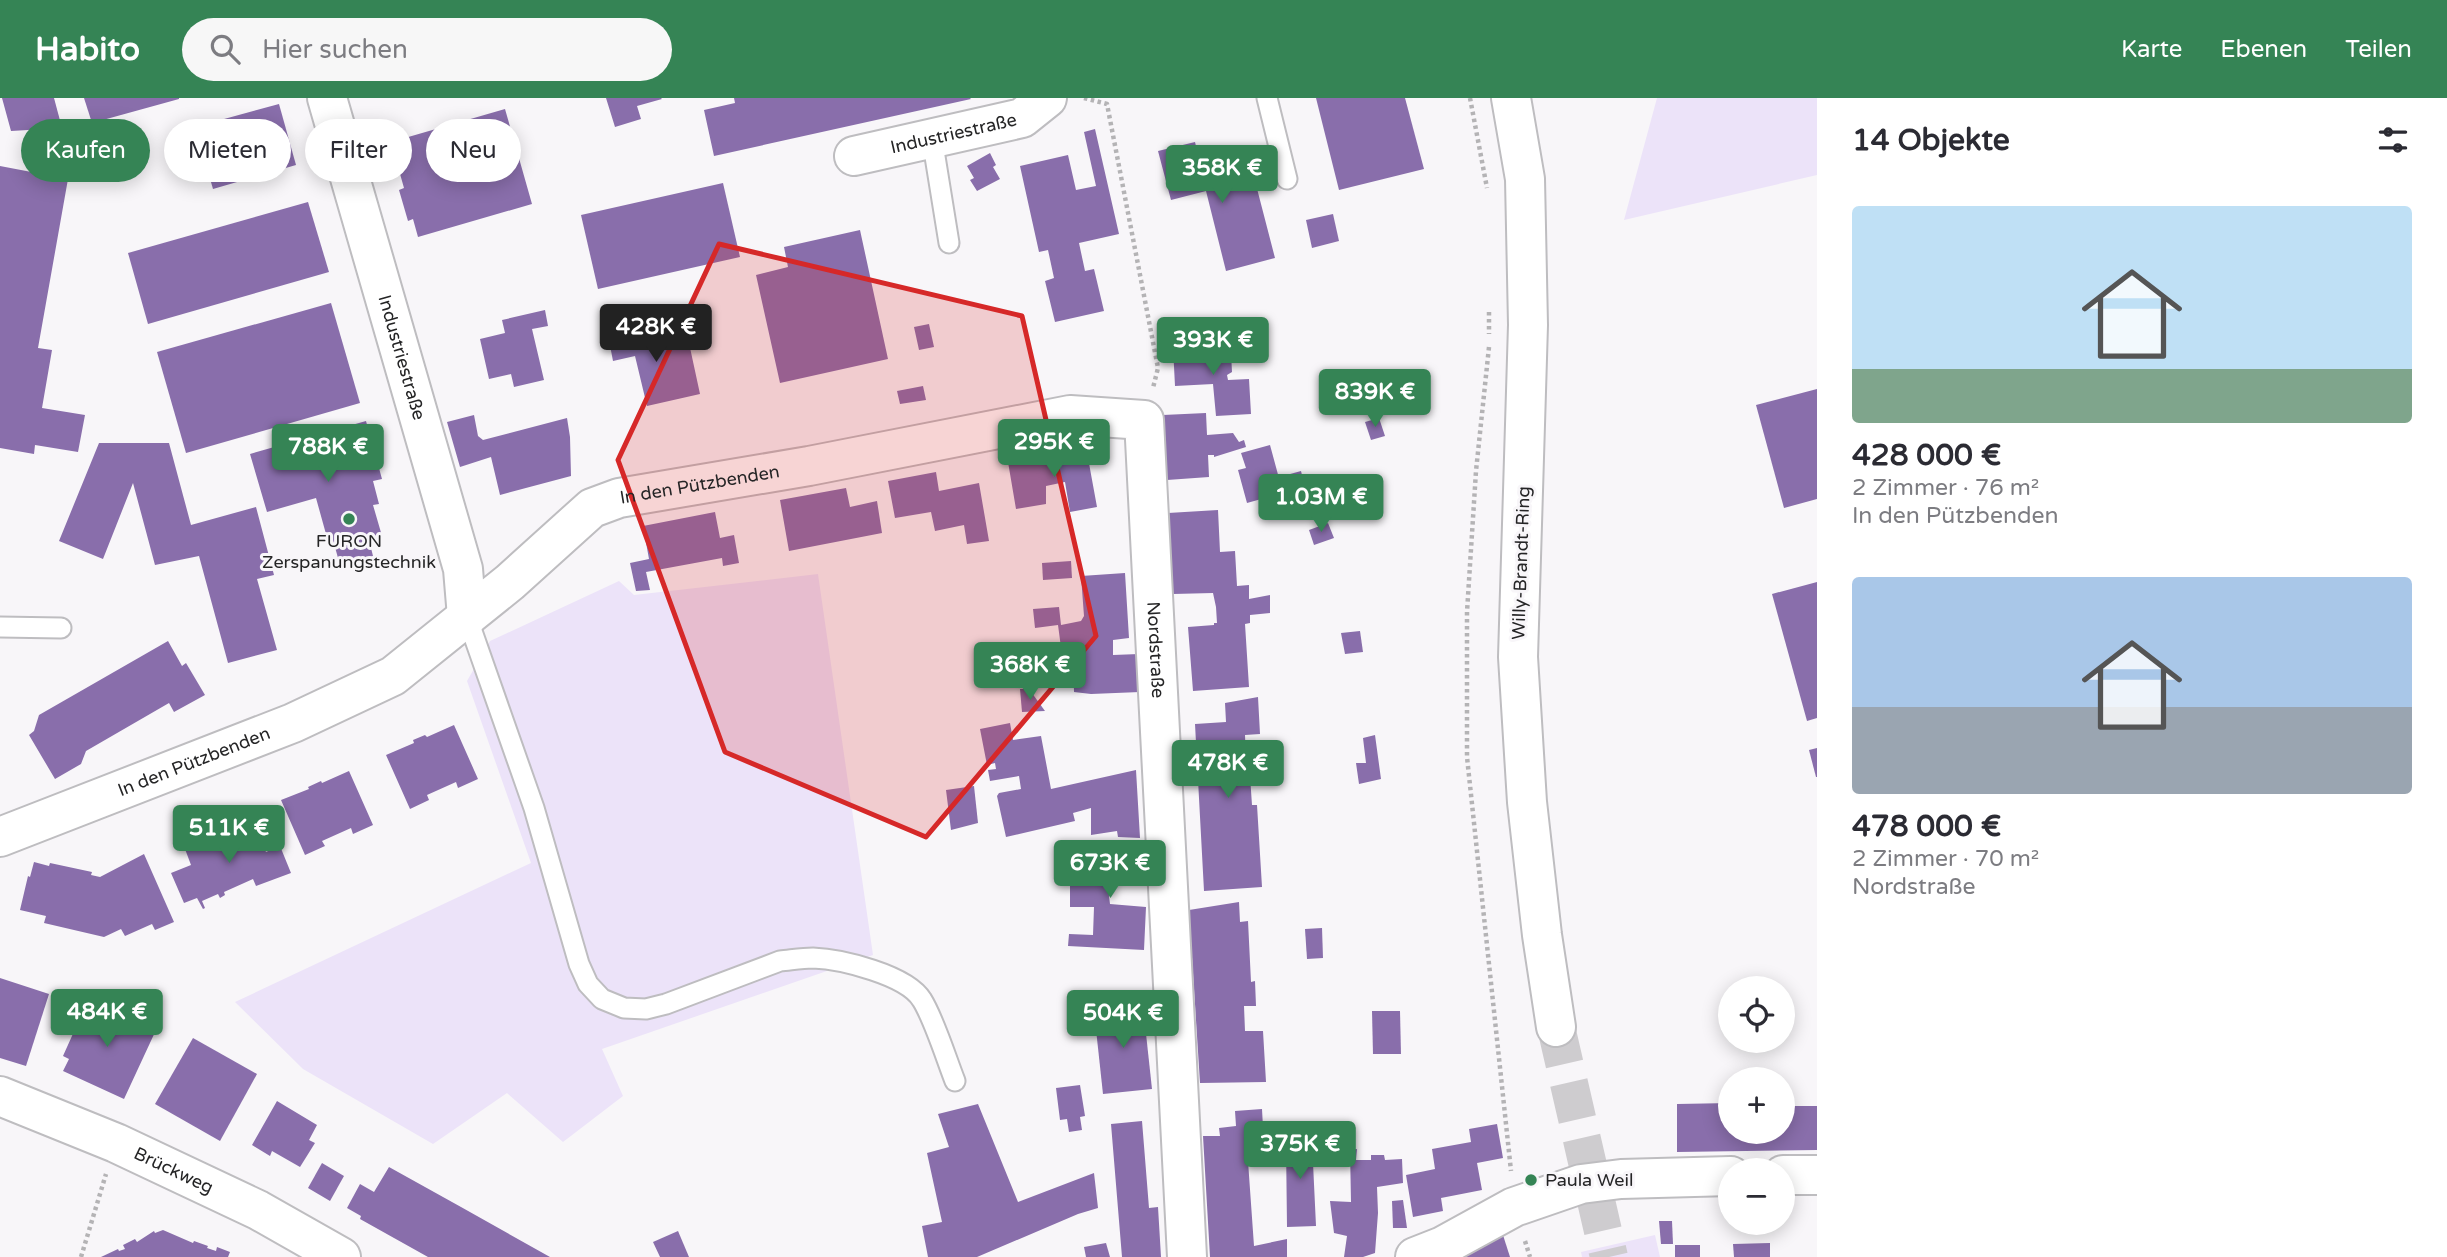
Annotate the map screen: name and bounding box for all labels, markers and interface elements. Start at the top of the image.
search box [182,18,672,81]
text: Habito [35,30,140,69]
icon: search [206,30,244,68]
text: Hier suchen [262,34,408,65]
text: Karte [2121,35,2182,64]
text: Ebenen [2220,35,2307,64]
text: Teilen [2345,35,2412,64]
street label: Industriestraße [888,109,1019,158]
chip: Kaufen [21,119,150,182]
chip: Mieten [164,119,291,182]
chip: Filter [305,119,412,182]
chip: Neu [426,119,521,182]
icon: filters [2374,121,2412,159]
text: 14 Objekte [1852,122,2010,159]
pin: 358K € [1165,146,1279,205]
text: 358K € [1182,154,1262,182]
icon: home [2069,251,2195,377]
street label: Industriestraße [373,292,430,422]
pin: 428K € [599,304,713,364]
text: 428K € [616,313,696,341]
pin: 393K € [1156,317,1270,377]
text: 393K € [1173,326,1253,354]
pin: 839K € [1318,370,1432,429]
text: 839K € [1335,378,1415,406]
pin: 295K € [997,420,1111,479]
pin: 788K € [271,424,385,484]
text: 295K € [1014,428,1094,456]
text: 788K € [288,433,368,461]
text: 428 000 € [1852,437,2001,474]
street label: In den Pützbenden [618,460,781,509]
pin: 1.03M € [1256,474,1386,534]
text: 2 Zimmer · 76 m² [1852,474,2039,502]
text: 1.03M € [1274,483,1368,511]
street label: Willy-Brandt-Ring [1507,486,1535,640]
text: In den Pützbenden [1852,502,2058,530]
marker: FURON Zerspanungstechnik [341,511,357,527]
place label: FURON Zerspanungstechnik [262,530,436,573]
street label: Nordstraße [1142,601,1169,699]
icon: home [2069,622,2195,748]
pin: 368K € [973,642,1087,702]
text: 368K € [990,651,1070,679]
street label: In den Pützbenden [115,722,273,801]
pin: 478K € [1171,740,1285,800]
text: 478K € [1188,749,1268,777]
pin: 511K € [172,806,286,865]
text: 478 000 € [1852,808,2001,845]
text: 511K € [189,814,269,842]
pin: 673K € [1053,840,1167,900]
text: 2 Zimmer · 70 m² [1852,845,2039,873]
text: 673K € [1070,849,1150,877]
text: Nordstraße [1852,873,1976,901]
map controls [1718,976,1795,1235]
button: locate [1718,976,1795,1053]
pin: 484K € [50,990,164,1049]
pin: 504K € [1066,990,1180,1050]
text: 484K € [67,998,147,1026]
text: 504K € [1083,999,1163,1027]
button: + [1718,1067,1795,1144]
pin: 375K € [1243,1122,1357,1181]
text: 375K € [1260,1130,1340,1158]
street label: Brückweg [130,1142,217,1198]
button: − [1718,1158,1795,1235]
place label: Paula Weil [1545,1169,1633,1191]
marker: Paula Weil [1523,1172,1539,1188]

